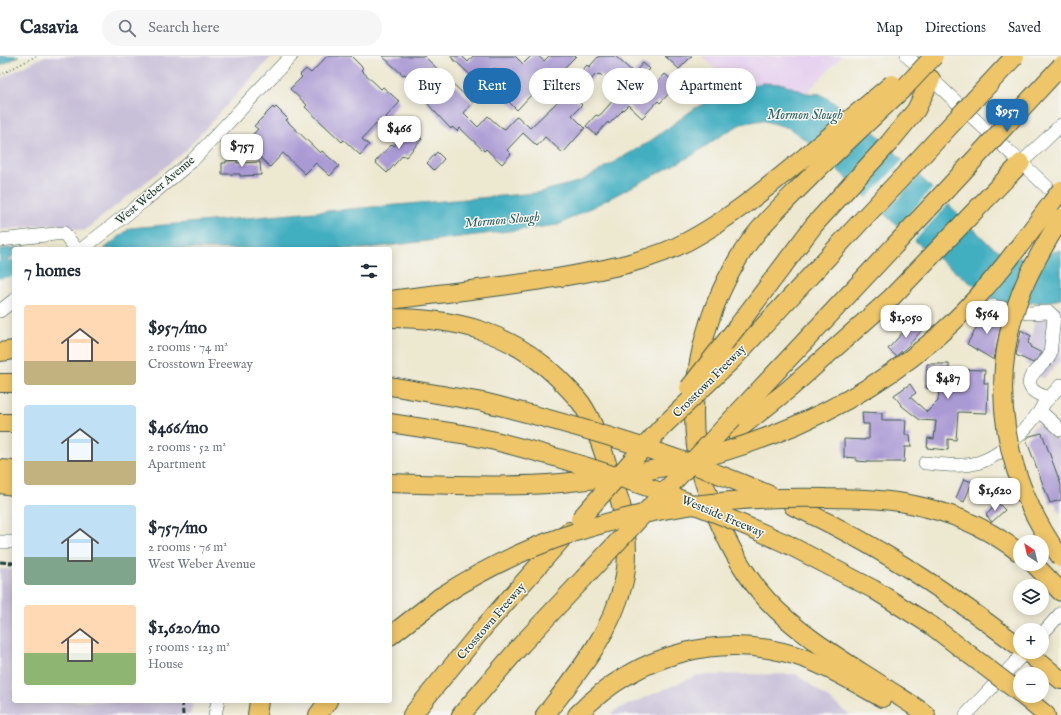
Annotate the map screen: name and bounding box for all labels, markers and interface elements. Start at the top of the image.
search box [102,10,382,46]
text: Casavia [20,16,78,40]
icon: search [116,17,138,39]
text: Search here [148,18,220,37]
text: Map [876,19,903,37]
text: Directions [925,19,986,37]
text: Saved [1008,19,1041,37]
chip: Buy [404,68,455,104]
chip: Rent [463,68,521,104]
chip: Filters [529,68,594,104]
chip: New [602,68,658,104]
chip: Apartment [666,68,756,104]
pin: $957 [983,99,1031,133]
text: $957 [995,103,1019,120]
water label: Mormon Slough [767,107,843,125]
pin: $466 [375,116,423,150]
text: $466 [387,120,411,137]
pin: $757 [218,134,266,168]
text: $757 [230,138,254,155]
street label: West Weber Avenue [112,152,199,228]
water label: Mormon Slough [464,209,541,233]
icon: filters [358,260,380,282]
text: 7 homes [24,261,81,282]
pin: $564 [963,301,1011,335]
pin: $1,050 [873,305,939,339]
text: $564 [975,305,999,322]
text: $1,050 [890,309,922,326]
text: $957/mo [148,318,207,339]
icon: home [56,321,104,369]
text: 2 rooms · 74 m² [148,339,228,356]
street label: Crosstown Freeway [670,342,749,421]
text: Crosstown Freeway [148,356,253,373]
pin: $487 [924,366,972,400]
text: $487 [936,370,960,387]
text: $466/mo [148,418,208,439]
icon: home [56,421,104,469]
text: 2 rooms · 52 m² [148,439,226,456]
text: Apartment [148,456,206,473]
pin: $1,620 [962,478,1028,512]
text: $1,620 [978,482,1012,499]
street label: Westside Freeway [679,492,766,541]
text: $757/mo [148,518,208,539]
icon: home [56,521,104,569]
north arrow [1013,535,1049,571]
map controls [1013,535,1049,703]
text: 2 rooms · 76 m² [148,539,227,556]
text: West Weber Avenue [148,556,256,573]
button: layers [1013,579,1049,615]
street label: Crosstown Freeway [454,580,529,663]
text: $1,620/mo [148,618,220,639]
icon: home [56,621,104,669]
button: + [1013,623,1049,659]
text: 5 rooms · 123 m² [148,639,230,656]
text: House [148,656,183,673]
button: − [1013,667,1049,703]

